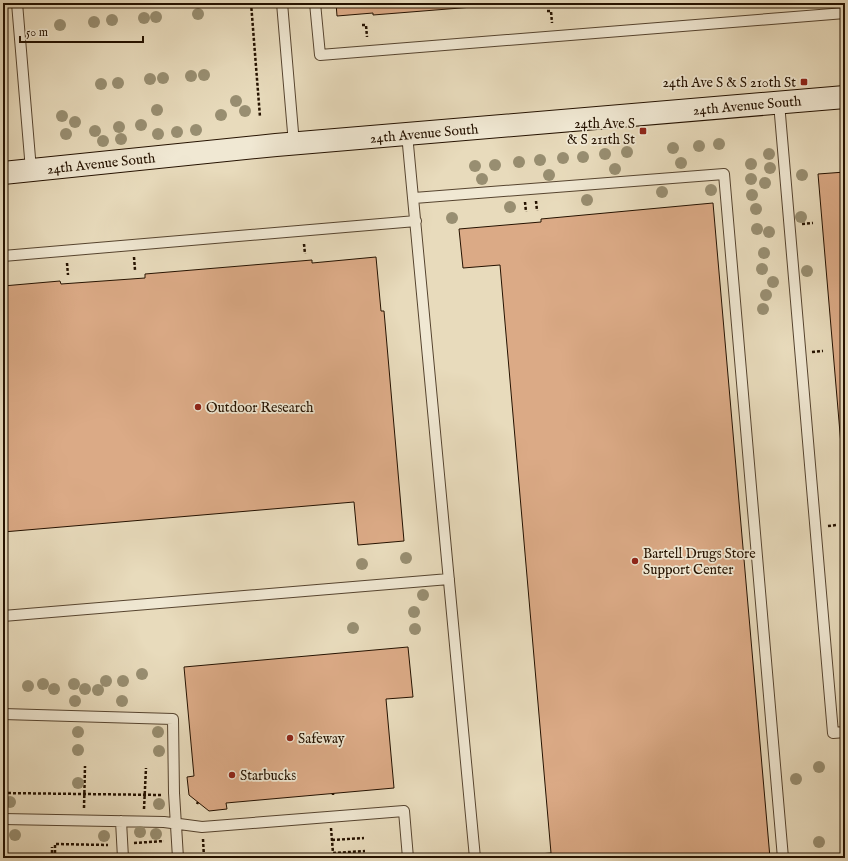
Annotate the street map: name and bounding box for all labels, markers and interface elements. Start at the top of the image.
scale bar [20,18,143,44]
text: 50 m [26,25,48,40]
place label: 24th Ave S & S 210th St [663,74,796,92]
marker: 24th Ave S & S 210th St [799,77,809,87]
street label: 24th Avenue South [692,92,803,120]
place label: 24th Ave S & S 211th St [567,115,635,149]
street label: 24th Avenue South [369,120,480,148]
marker: 24th Ave S & S 211th St [638,126,648,136]
street label: 24th Avenue South [46,149,157,179]
place label: Outdoor Research [206,399,314,417]
marker: Outdoor Research [193,402,203,412]
place label: Bartell Drugs Store Support Center [643,545,756,579]
marker: Bartell Drugs Store Support Center [630,556,640,566]
place label: Safeway [298,730,345,748]
marker: Safeway [285,733,295,743]
place label: Starbucks [240,767,296,785]
marker: Starbucks [227,770,237,780]

